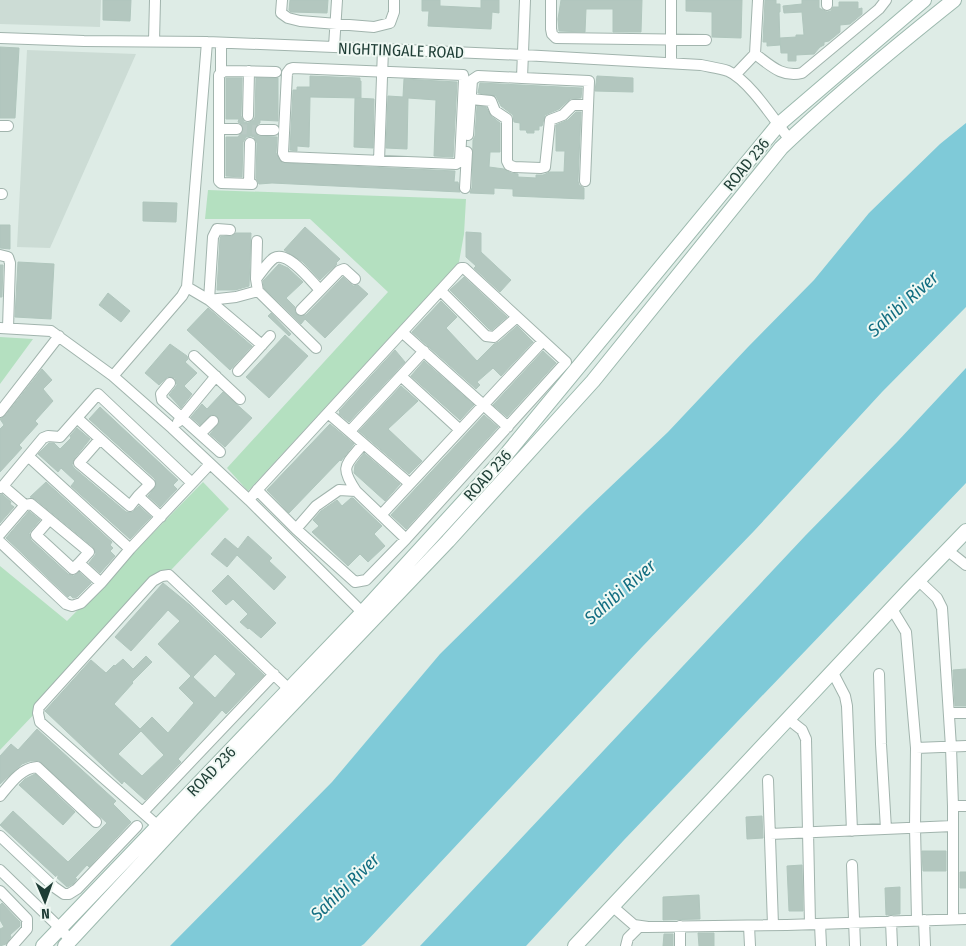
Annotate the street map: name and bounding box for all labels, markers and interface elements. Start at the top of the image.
street label: NIGHTINGALE ROAD [338,39,464,62]
street label: ROAD 236 [719,134,773,194]
water label: Sahibi River [862,266,943,342]
street label: ROAD 236 [460,446,515,505]
water label: Sahibi River [579,555,661,630]
street label: ROAD 236 [183,742,240,800]
water label: Sahibi River [305,848,385,926]
north arrow [20,876,70,926]
text: N [41,905,50,922]

